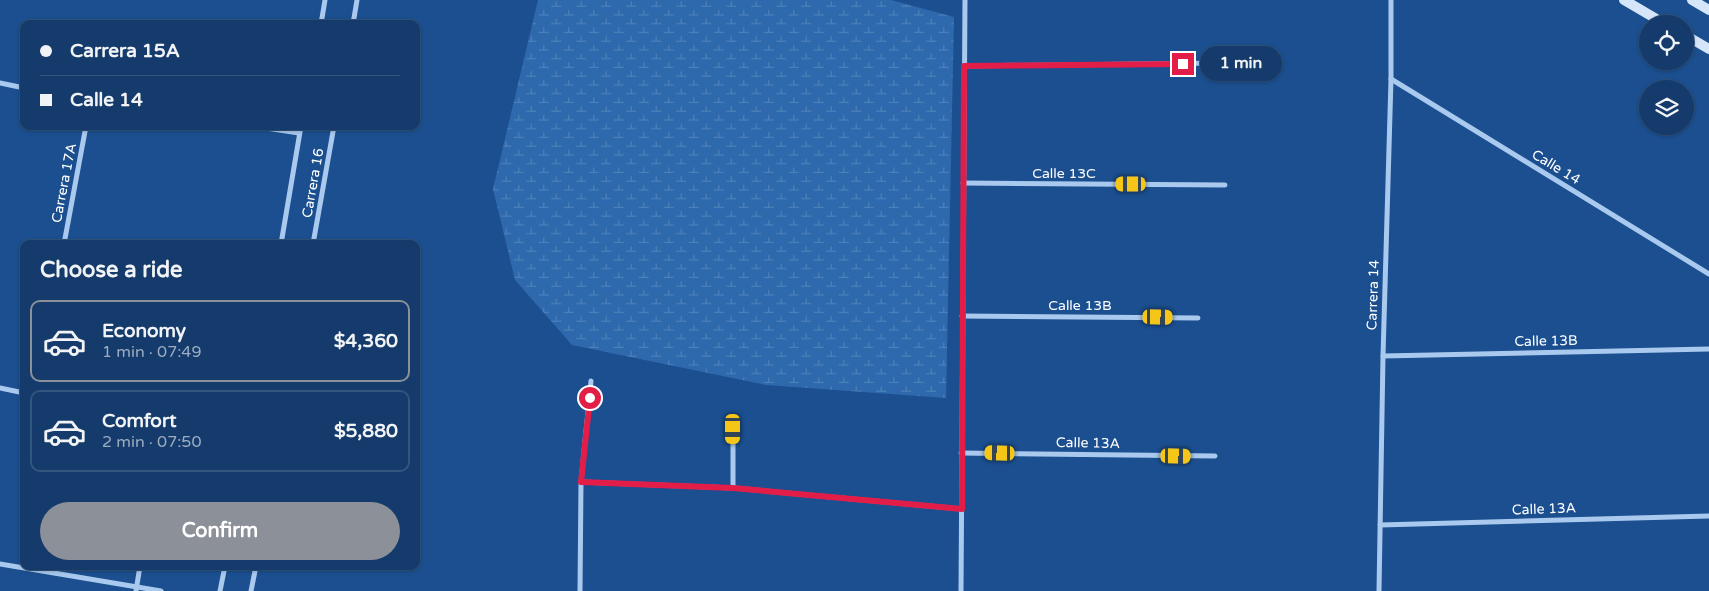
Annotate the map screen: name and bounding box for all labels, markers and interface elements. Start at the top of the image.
map controls [1639,15,1694,135]
button: locate [1639,15,1694,70]
text: Carrera 15A [70,40,180,62]
callout: 1 min [1200,46,1283,82]
route end [1172,53,1194,75]
text: 1 min [1220,53,1262,73]
button: layers [1639,80,1694,135]
text: Calle 14 [70,89,143,111]
street label: Carrera 17A [48,142,80,224]
street label: Calle 14 [1529,146,1584,188]
street label: Carrera 16 [299,147,328,219]
street label: Calle 13C [1032,165,1096,182]
car [1116,177,1146,192]
text: Choose a ride [40,257,183,283]
street label: Carrera 14 [1363,259,1383,331]
street label: Calle 13B [1048,297,1112,314]
car [1142,309,1173,325]
icon: car [42,319,87,364]
text: Economy [102,320,186,342]
text: $4,360 [334,330,398,352]
street label: Calle 13B [1514,332,1578,350]
text: 1 min · 07:49 [102,342,201,362]
route start [579,387,601,409]
icon: car [42,409,87,454]
text: Comfort [102,410,176,432]
car [725,414,740,444]
text: $5,880 [334,420,398,442]
text: 2 min · 07:50 [102,432,201,452]
street label: Calle 13A [1056,434,1120,452]
car [984,445,1015,461]
car [1160,448,1191,464]
street label: Calle 13A [1512,499,1576,519]
button: Confirm [40,502,400,560]

